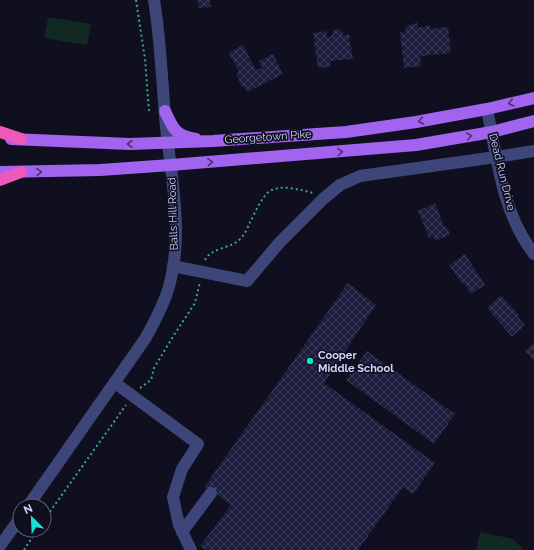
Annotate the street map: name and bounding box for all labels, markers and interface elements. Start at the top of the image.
one-way arrow [507,99,514,107]
one-way arrow [418,117,425,125]
street label: Georgetown Pike [224,127,312,147]
one-way arrow [466,132,472,141]
street label: Dead Run Drive [486,132,518,212]
one-way arrow [127,140,133,148]
one-way arrow [337,147,343,156]
one-way arrow [207,158,213,167]
one-way arrow [36,167,42,176]
street label: Balls Hill Road [165,177,181,251]
place label: Cooper Middle School [318,349,394,375]
marker: Cooper Middle School [305,356,315,366]
north arrow [12,498,52,538]
text: N [22,502,35,517]

